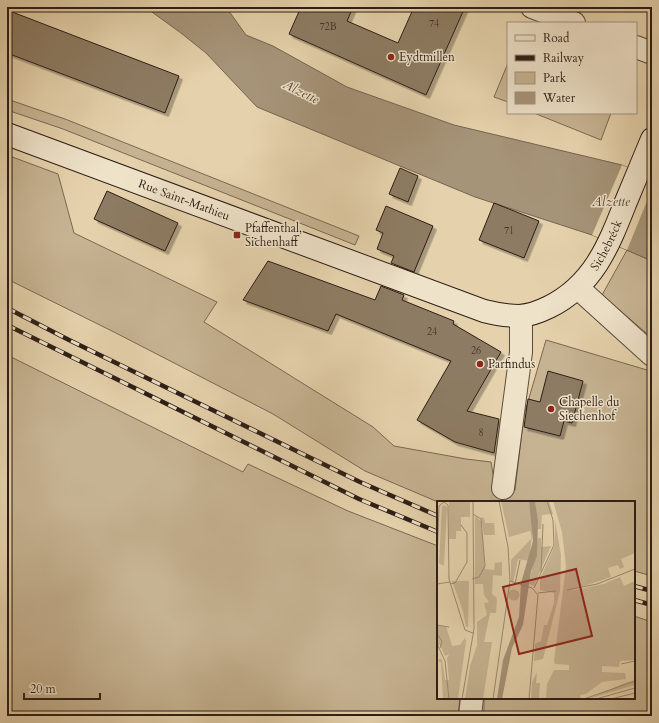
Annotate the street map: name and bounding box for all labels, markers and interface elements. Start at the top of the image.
house number: 74 [429,17,439,31]
house number: 72B [319,20,337,34]
legend [507,22,637,114]
text: Road [543,30,570,46]
place label: Eydtmillen [399,49,455,65]
text: Railway [543,50,585,66]
marker: Eydtmillen [386,52,396,62]
text: Park [543,70,567,86]
water label: Alzette [279,75,323,109]
text: Water [542,90,576,106]
street label: Rue Saint-Mathieu [136,175,233,224]
water label: Alzette [591,193,631,211]
street label: Sichebréck [587,217,626,274]
place label: Pfaffenthal, Sichenhaff [245,220,302,250]
house number: 71 [504,224,514,238]
marker: Pfaffenthal, Sichenhaff [232,230,242,240]
house number: 24 [427,325,437,339]
house number: 26 [471,344,481,358]
place label: Parfindus [488,356,535,372]
marker: Parfindus [475,359,485,369]
place label: Chapelle du Siechenhof [559,394,620,424]
marker: Chapelle du Siechenhof [546,404,556,414]
house number: 8 [478,426,484,440]
inset map [437,501,635,699]
scale bar [24,675,100,701]
text: 20 m [30,681,57,697]

